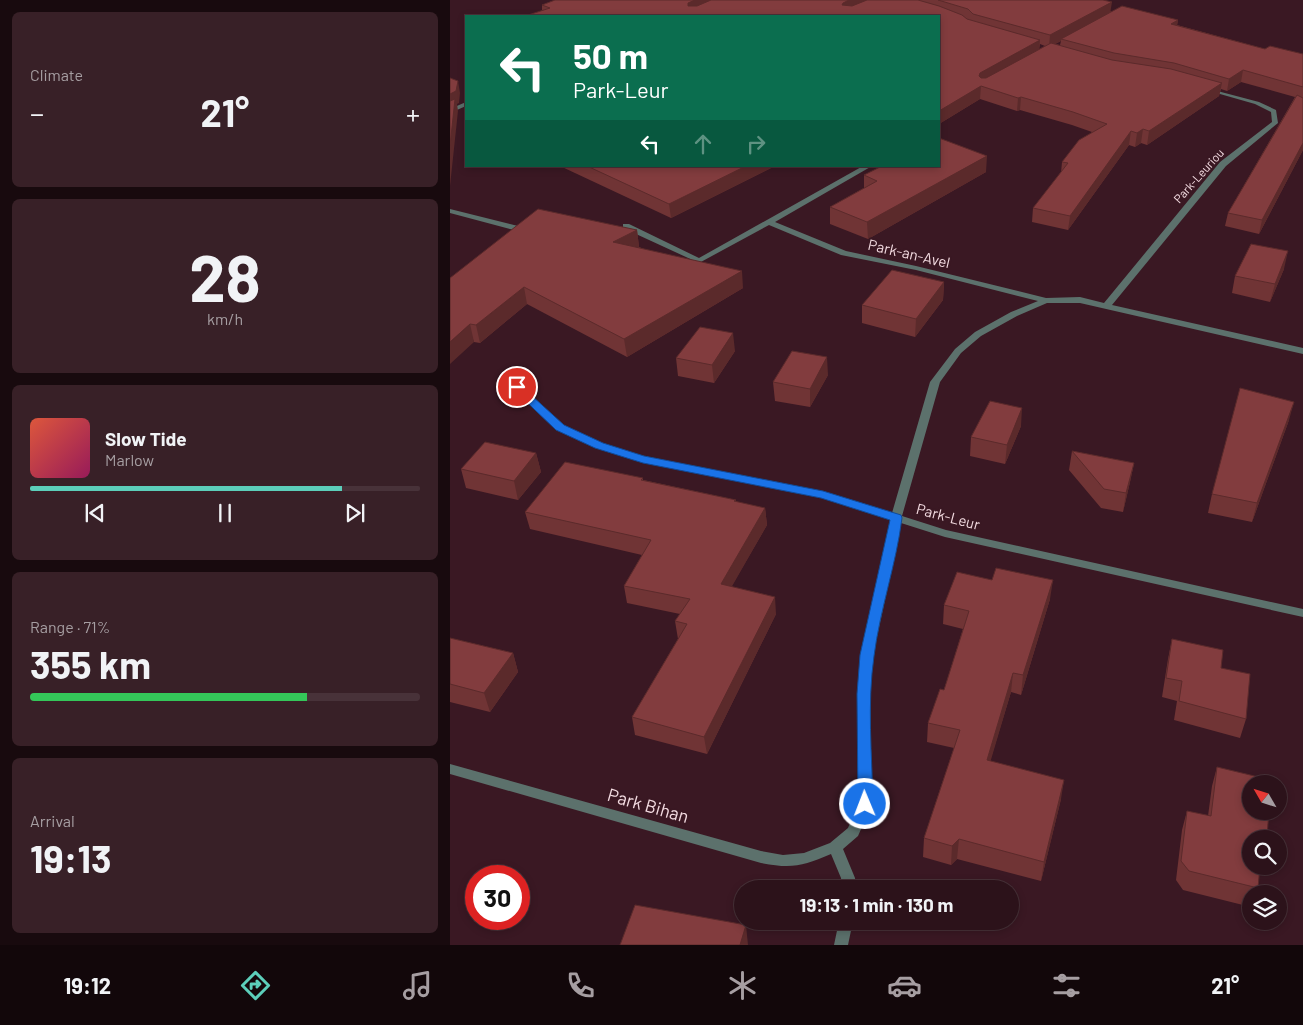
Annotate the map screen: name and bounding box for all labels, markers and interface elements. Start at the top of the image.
text: 50 m [573,34,648,76]
icon: left [490,35,555,100]
text: Climate [30,65,83,84]
text: Park-Leur [573,76,669,102]
text: 21° [201,89,249,135]
text: − [30,96,44,130]
text: + [406,96,420,130]
icon: left [636,130,664,158]
icon: ahead [689,130,717,158]
icon: right [742,130,770,158]
street label: Park-Leuriou [1170,145,1226,205]
street label: Park-an-Avel [866,235,952,271]
text: 28 [189,237,261,315]
text: km/h [207,309,243,328]
pin [496,366,538,408]
icon: arrive [503,373,531,401]
text: Slow Tide [105,427,187,450]
text: Marlow [105,450,154,469]
icon: previous [81,499,109,527]
icon: pause [211,499,239,527]
icon: next [341,499,369,527]
street label: Park-Leur [914,499,983,533]
text: Range · 71% [30,617,110,636]
text: 355 km [30,641,151,687]
north arrow [1242,775,1288,820]
map controls [1242,775,1287,930]
position arrow [838,777,890,829]
street label: Park Bihan [605,783,691,827]
text: Arrival [30,811,75,830]
button: search [1242,830,1287,875]
text: 19:13 [30,835,111,881]
speed limit sign: 30 [465,865,530,930]
button: layers [1242,885,1287,930]
text: 19:13 · 1 min · 130 m [800,893,953,916]
icon: directions [238,968,273,1003]
icon: music [400,968,435,1003]
icon: phone [563,968,598,1003]
icon: climate [725,968,760,1003]
icon: car [887,968,922,1003]
icon: filters [1049,968,1084,1003]
text: 19:12 [64,972,111,998]
text: 21° [1211,972,1239,998]

